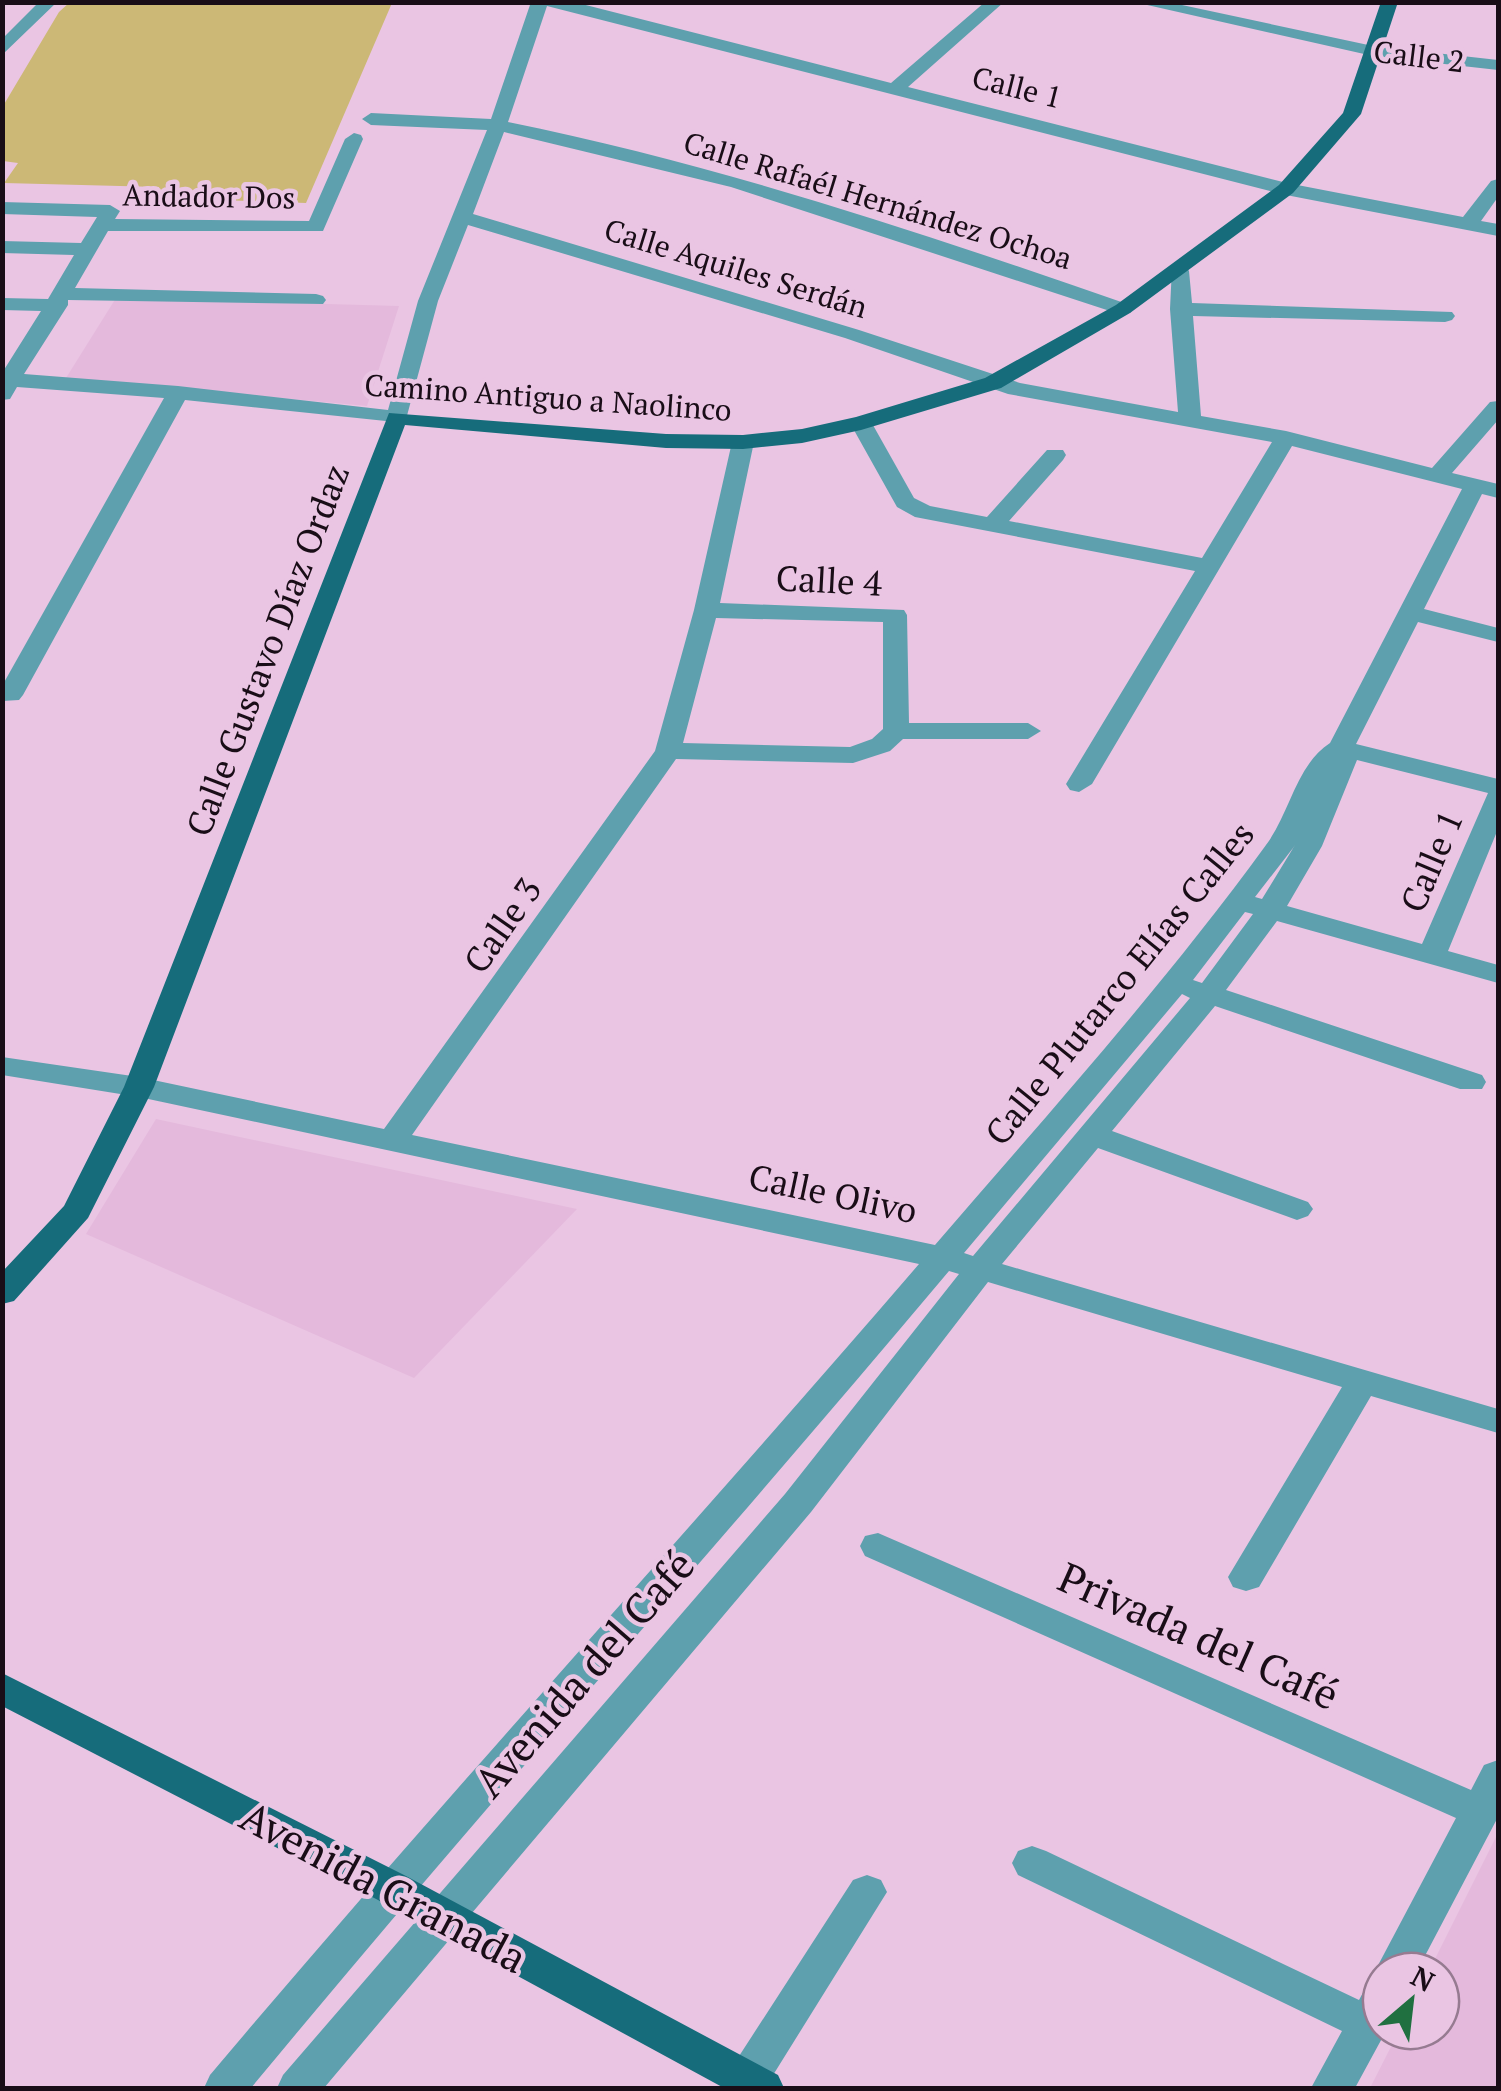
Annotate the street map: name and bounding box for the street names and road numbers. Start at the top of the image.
street label: Calle 2 [1371,31,1467,81]
street label: Calle 1 [968,57,1066,117]
street label: Calle Rafaél Hernández Ochoa [679,122,1077,278]
street label: Andador Dos [122,174,296,218]
street label: Calle Aquiles Serdán [600,209,873,327]
street label: Camino Antiguo a Naolinco [363,364,733,430]
street label: Calle Gustavo Díaz Ordaz [175,458,359,842]
street label: Calle 4 [775,554,883,606]
street label: Calle 1 [1389,803,1473,919]
street label: Calle Plutarco Elías Calles [974,812,1264,1154]
street label: Calle 3 [453,868,551,982]
street label: Calle Olivo [745,1153,921,1233]
street label: Avenida del Café [460,1538,706,1808]
street label: Privada del Café [1050,1548,1348,1722]
street label: Avenida Granada [231,1787,537,1985]

